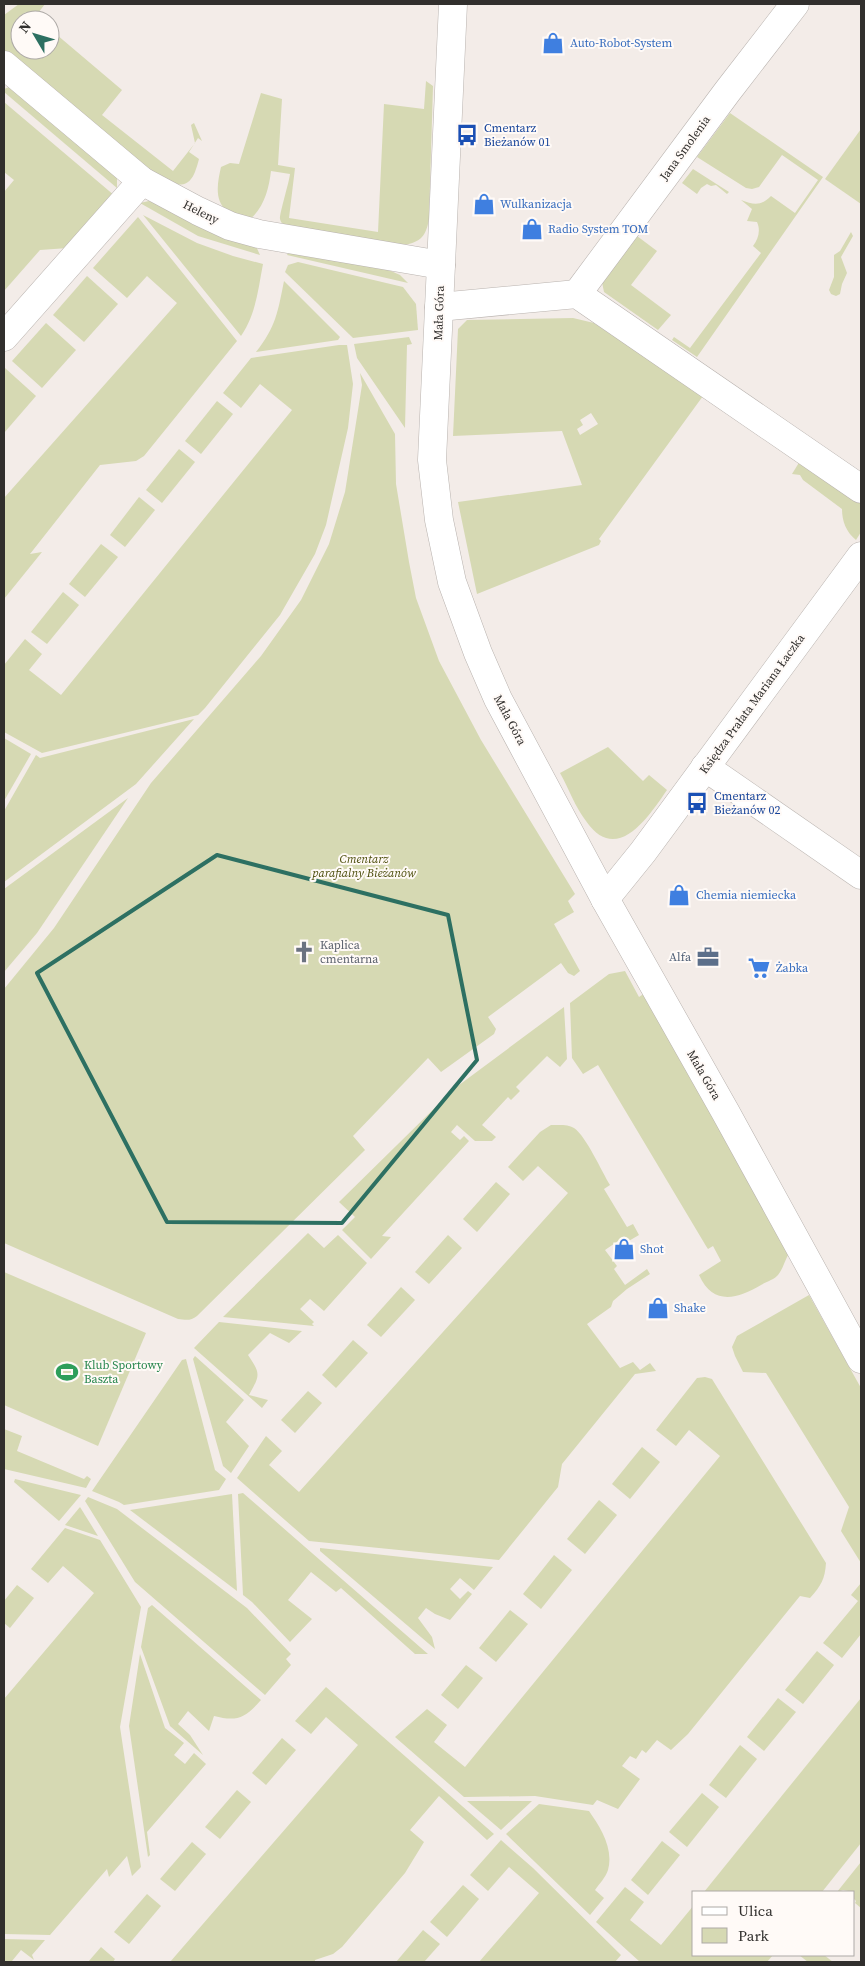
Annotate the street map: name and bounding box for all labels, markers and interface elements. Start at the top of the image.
north arrow [10,10,60,60]
text: N [14,17,36,37]
shop icon: Auto-Robot-System [540,30,566,56]
place label: Auto-Robot-System [570,35,672,51]
street label: Jana Smolenia [655,112,714,184]
place label: Cmentarz Bieżanów 01 [484,120,551,150]
bus stop icon: Cmentarz Bieżanów 01 [454,122,480,148]
shop icon: Wulkanizacja [471,191,497,217]
street label: Heleny [180,196,222,228]
place label: Wulkanizacja [500,196,573,212]
shop icon: Radio System TOM [519,216,545,242]
place label: Radio System TOM [548,221,649,237]
street label: Mała Góra [430,284,448,341]
street label: Księdza Prałata Mariana Łaczka [696,630,809,777]
street label: Mała Góra [490,692,530,749]
place label: Cmentarz Bieżanów 02 [714,788,781,818]
bus stop icon: Cmentarz Bieżanów 02 [684,790,710,816]
park label: Cmentarz parafialny Bieżanów [311,851,416,881]
shop icon: Chemia niemiecka [666,882,692,908]
place label: Chemia niemiecka [696,887,797,903]
place label: Kaplica cmentarna [320,937,379,967]
church icon: Kaplica cmentarna [291,939,317,965]
office icon: Alfa [695,944,721,970]
place label: Alfa [669,949,692,965]
supermarket icon: Żabka [746,955,772,981]
place label: Żabka [776,960,809,976]
street label: Mała Góra [683,1047,725,1104]
shop icon: Shot [611,1236,637,1262]
place label: Shot [640,1241,664,1257]
shop icon: Shake [645,1295,671,1321]
place label: Shake [674,1300,706,1316]
place label: Klub Sportowy Baszta [84,1357,164,1387]
sports icon: Klub Sportowy Baszta [54,1359,80,1385]
legend [692,1891,855,1956]
text: Ulica [738,1900,773,1921]
text: Park [738,1925,770,1946]

